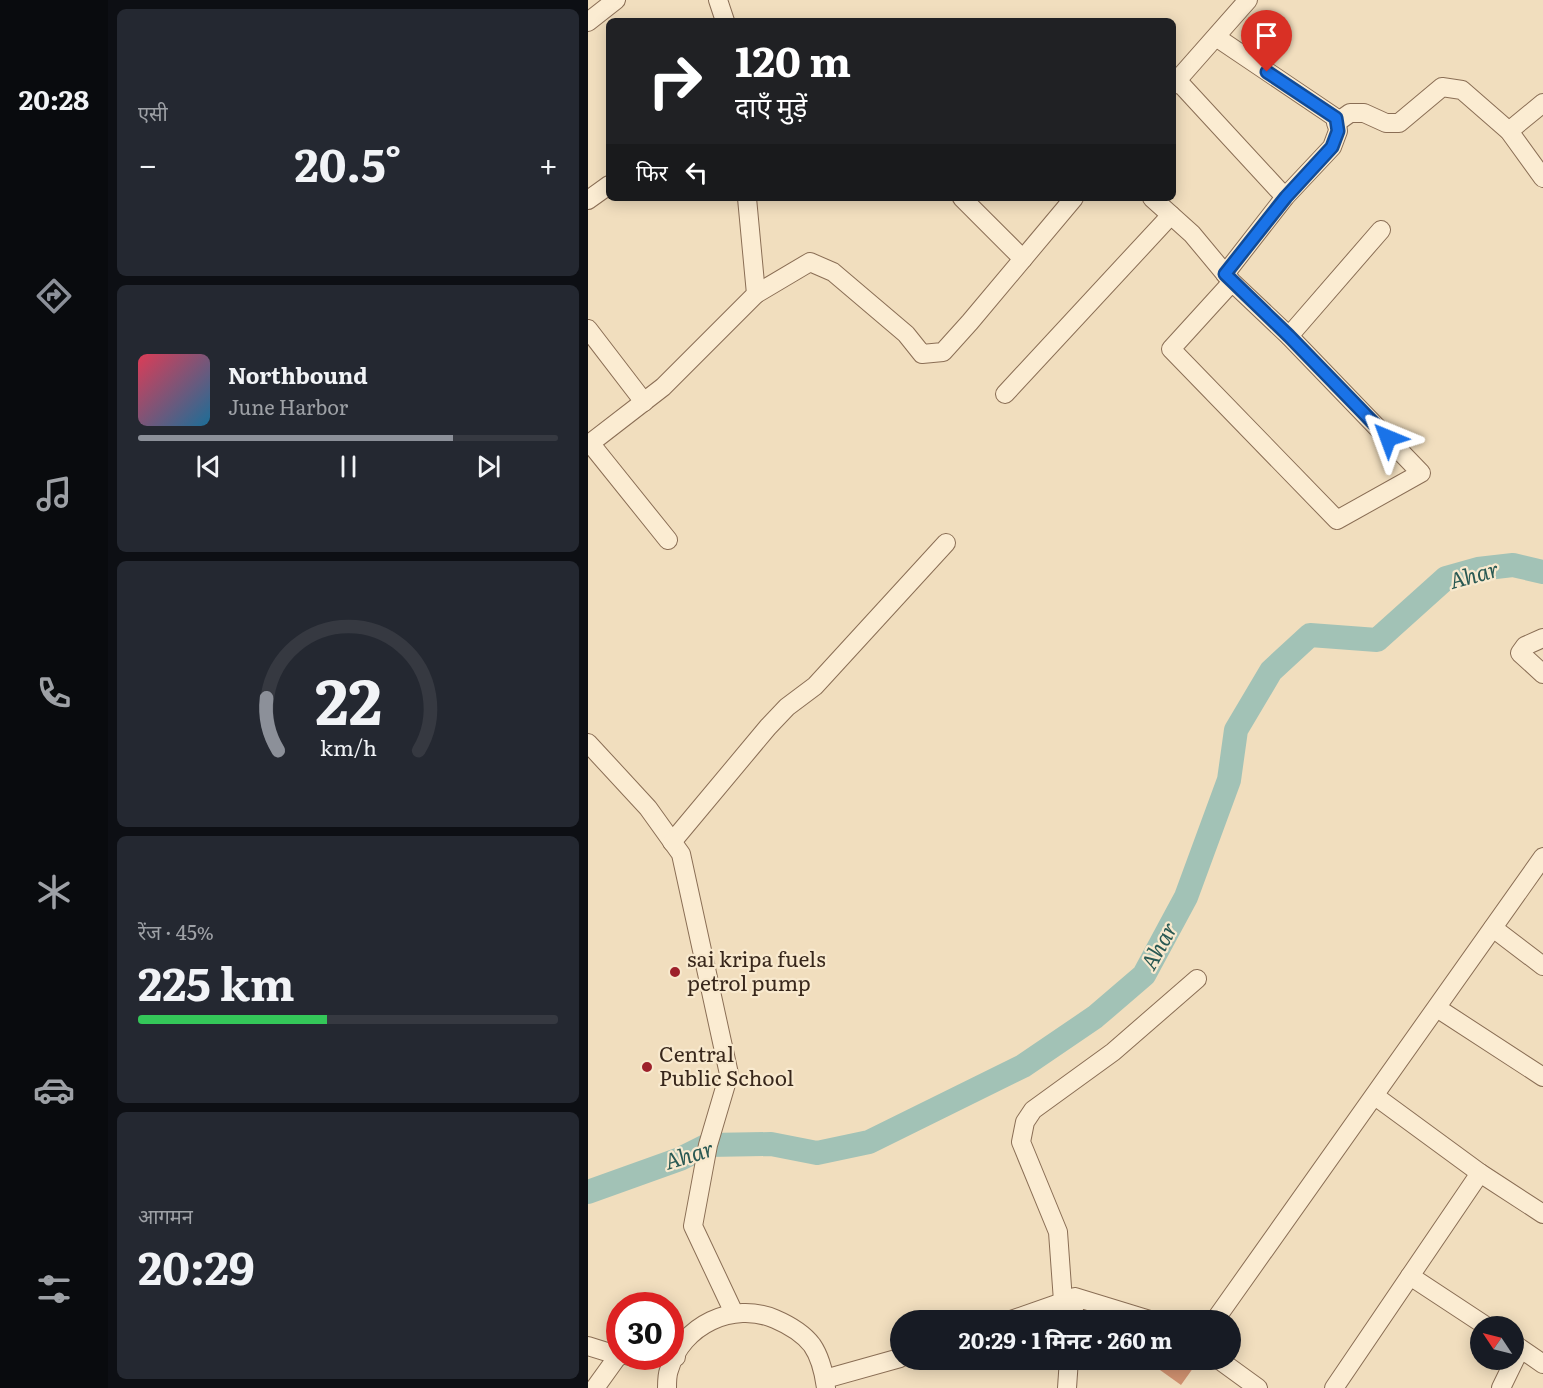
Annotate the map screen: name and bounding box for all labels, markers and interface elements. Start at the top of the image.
pin [1241,10,1292,72]
icon: arrive [1250,19,1283,52]
text: 120 m [735,28,851,90]
icon: right [636,42,714,120]
text: 20:28 [19,78,89,118]
text: दाएँ मुड़ें [735,85,807,125]
text: एसी [138,97,168,127]
text: 20.5° [294,129,402,196]
text: − [138,138,157,187]
text: + [539,138,558,187]
text: फिर [636,155,668,188]
icon: left [680,156,713,189]
icon: directions [33,275,75,317]
text: Northbound [228,358,368,391]
text: June Harbor [228,391,348,421]
position arrow [1356,406,1420,470]
icon: previous [192,450,225,483]
icon: pause [332,450,365,483]
icon: next [472,450,505,483]
icon: music [33,473,75,515]
water label: Ahar [1445,551,1502,596]
text: 22 [314,652,382,744]
icon: phone [33,672,75,714]
text: km/h [319,731,377,763]
icon: climate [33,871,75,913]
water label: Ahar [1131,915,1184,975]
text: रेंज · 45% [138,916,214,946]
place label: sai kripa fuels petrol pump [687,942,826,997]
text: 225 km [138,948,295,1015]
marker: sai kripa fuels petrol pump [668,965,682,979]
place label: Central Public School [659,1037,794,1092]
marker: Central Public School [640,1060,654,1074]
icon: car [33,1069,75,1111]
water label: Ahar [660,1130,718,1177]
text: आगमन [138,1200,193,1230]
text: 20:29 [138,1232,255,1299]
icon: filters [33,1268,75,1310]
speed limit sign: 30 [606,1292,684,1370]
north arrow [1470,1316,1524,1370]
map controls [1470,1316,1524,1370]
text: 20:29 · 1 मिनट · 260 m [959,1323,1172,1356]

